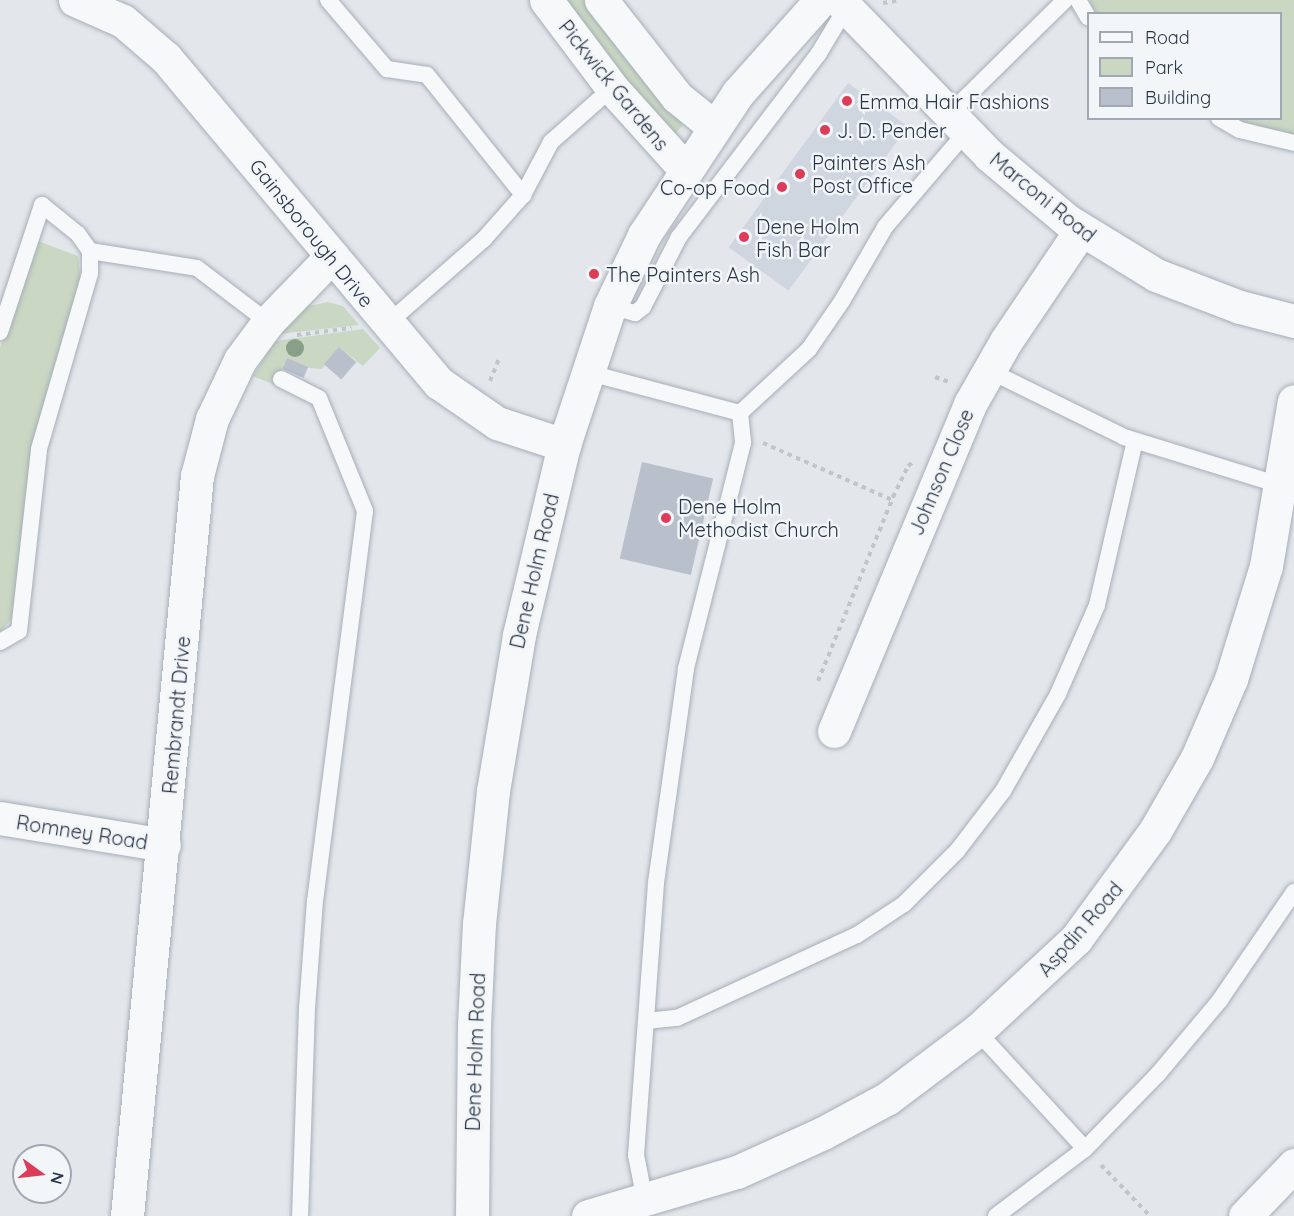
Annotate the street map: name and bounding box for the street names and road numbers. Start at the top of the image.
street label: Pickwick Gardens [554,15,674,155]
street label: Marconi Road [985,147,1101,247]
street label: Gainsborough Drive [245,154,379,312]
street label: Johnson Close [904,405,978,539]
street label: Dene Holm Road [504,491,564,651]
street label: Rembrandt Drive [157,635,195,795]
street label: Romney Road [15,810,149,854]
street label: Aspdin Road [1032,877,1128,981]
street label: Dene Holm Road [460,972,490,1132]

